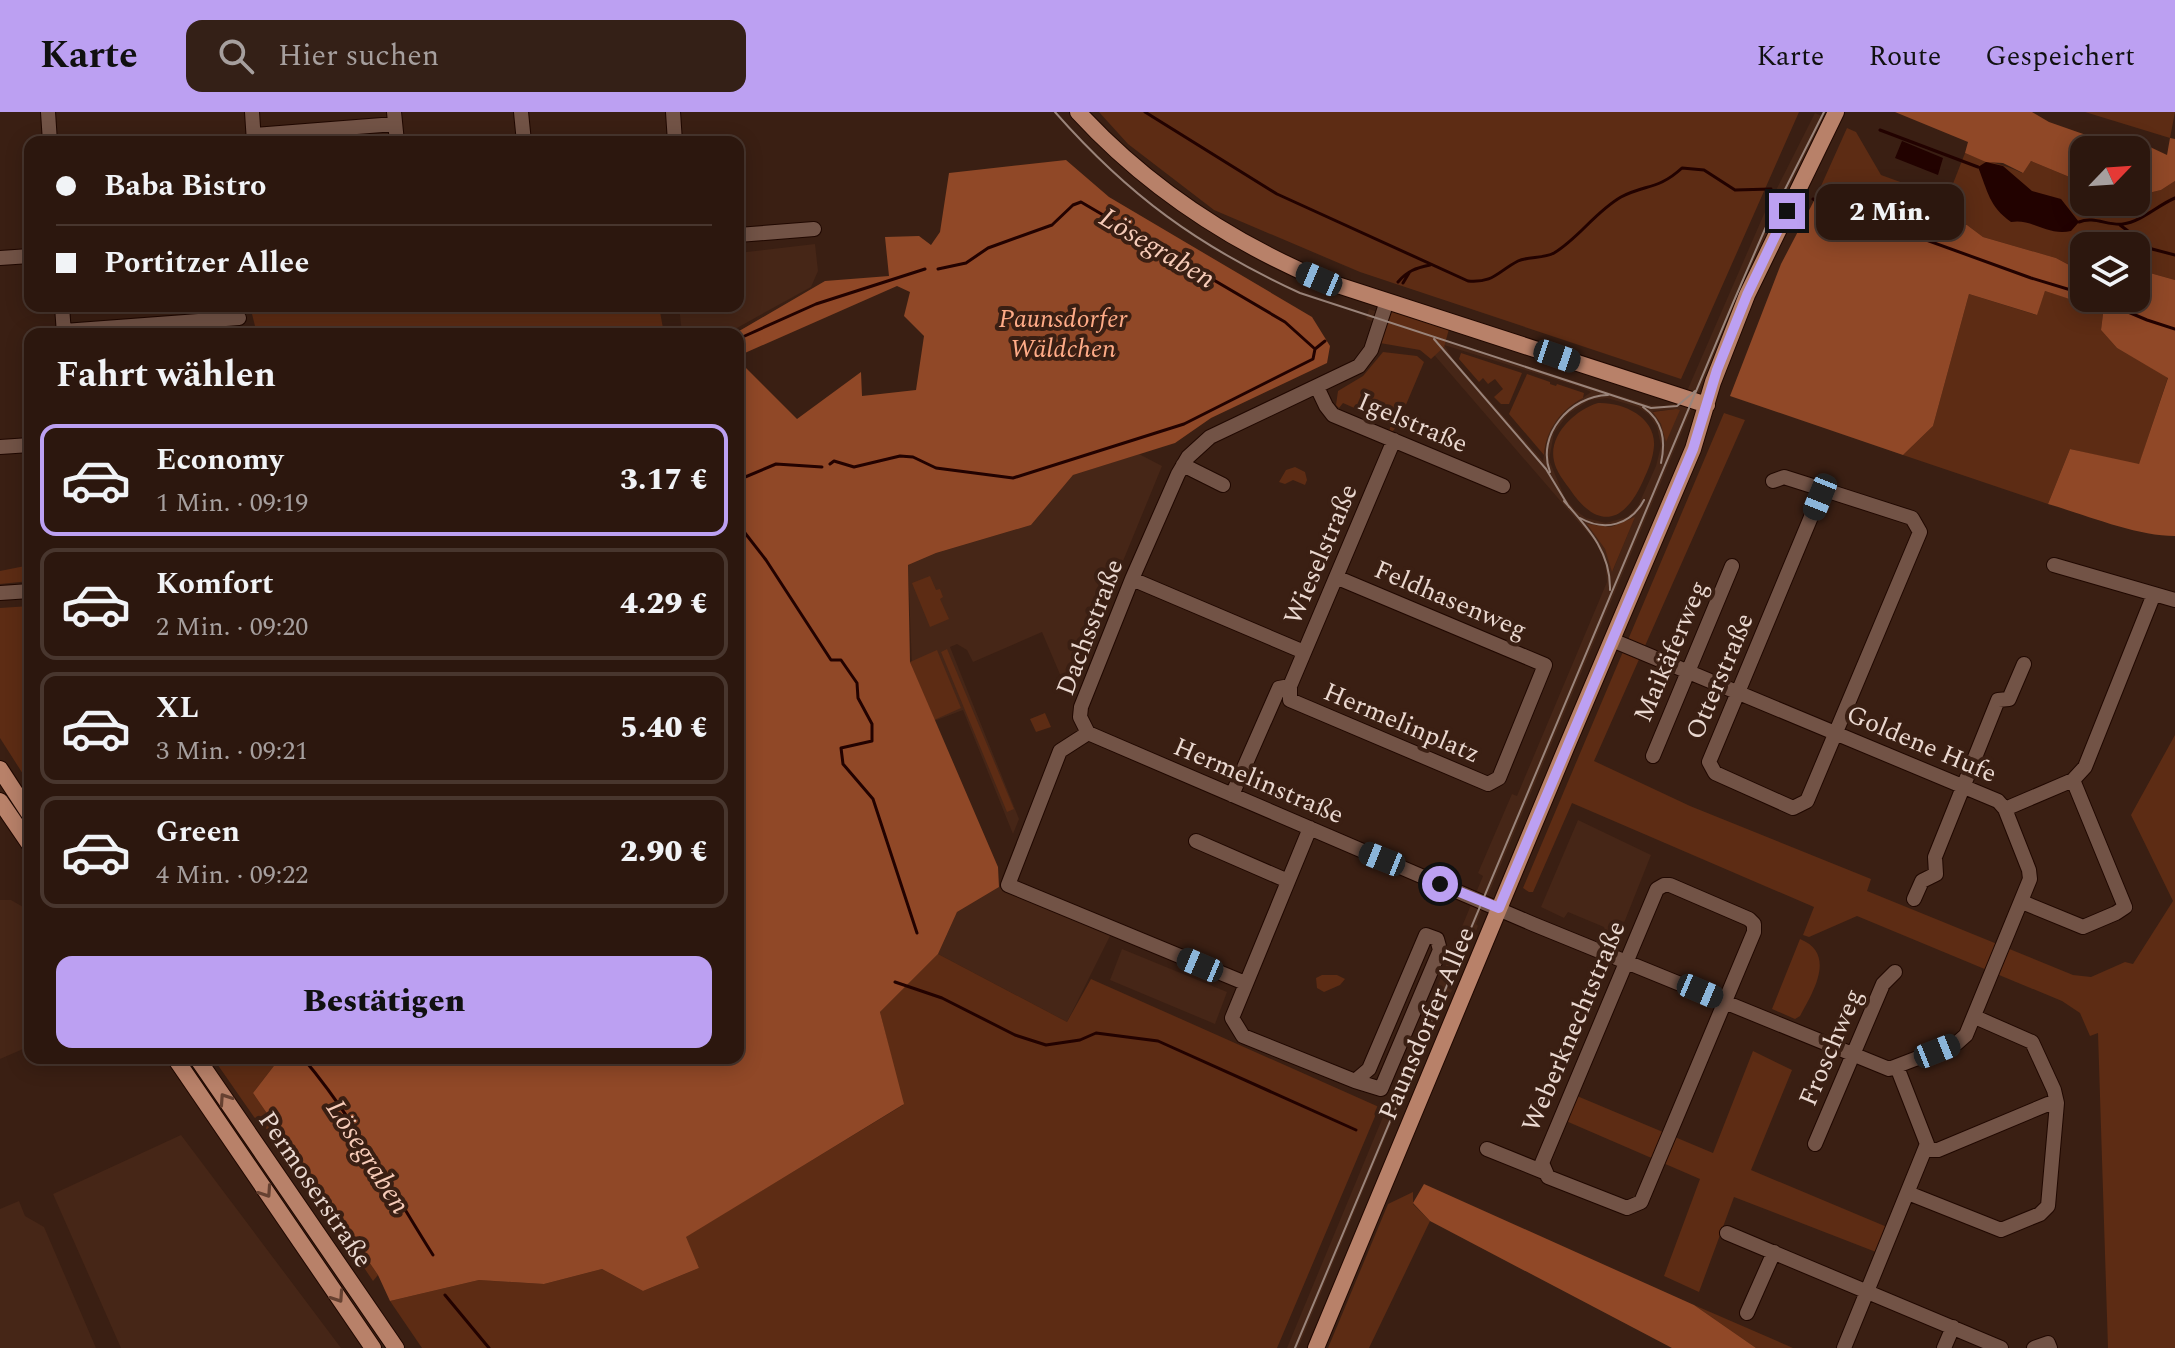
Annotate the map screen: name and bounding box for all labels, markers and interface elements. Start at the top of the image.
search box [186,20,746,92]
text: Karte [40,27,138,85]
text: Hier suchen [278,33,439,79]
icon: search [214,34,258,78]
text: Karte [1757,35,1824,78]
text: Route [1868,35,1941,78]
text: Gespeichert [1985,35,2135,78]
north arrow [2070,136,2150,216]
map controls [2070,136,2150,312]
text: Baba Bistro [104,163,266,209]
callout: 2 Min. [1815,183,1963,239]
text: 2 Min. [1849,192,1931,232]
route end [1769,193,1805,229]
water label: Lösegraben [1091,197,1224,300]
button: layers [2070,232,2150,312]
text: Portitzer Allee [104,240,309,286]
car [1292,259,1346,299]
park label: Paunsdorfer Wäldchen [999,299,1128,369]
car [1530,337,1584,375]
text: Fahrt wählen [56,348,276,403]
street label: Igelstraße [1351,382,1474,464]
text: Economy [156,437,283,483]
icon: car [60,444,132,516]
text: 3.17 € [620,457,708,503]
car [1800,470,1840,524]
street label: Wieselstraße [1273,478,1369,631]
text: 1 Min. · 09:19 [156,483,308,523]
street label: Feldhasenweg [1368,550,1533,650]
street label: Dachsstraße [1046,553,1134,701]
text: Komfort [156,561,274,607]
icon: car [60,568,132,640]
street label: Maikäferweg [1623,574,1719,728]
text: 4.29 € [620,581,708,627]
text: 2 Min. · 09:20 [156,607,308,647]
street label: Otterstraße [1675,607,1765,746]
street label: Hermelinplatz [1317,672,1486,774]
text: XL [156,685,199,731]
icon: car [60,692,132,764]
street label: Goldene Hufe [1840,694,2003,794]
text: 5.40 € [620,705,708,751]
street label: Hermelinstraße [1167,727,1350,835]
text: 3 Min. · 09:21 [156,731,308,771]
text: Green [156,809,240,855]
icon: car [60,816,132,888]
text: 2.90 € [620,829,708,875]
car [1355,839,1409,879]
text: 4 Min. · 09:22 [156,855,308,895]
route start [1422,866,1458,902]
street label: Weberknechtstraße [1511,914,1637,1138]
street label: Paunsdorfer Allee [1368,920,1486,1126]
car [1173,945,1227,985]
button: Bestätigen [56,956,712,1048]
car [1673,971,1727,1011]
street label: Froschweg [1788,982,1874,1112]
car [1910,1031,1964,1071]
water label: Lösegraben [315,1091,421,1223]
one-way arrow [220,1093,235,1107]
street label: Permoserstraße [248,1103,383,1276]
one-way arrow [256,1183,271,1197]
one-way arrow [328,1288,343,1302]

